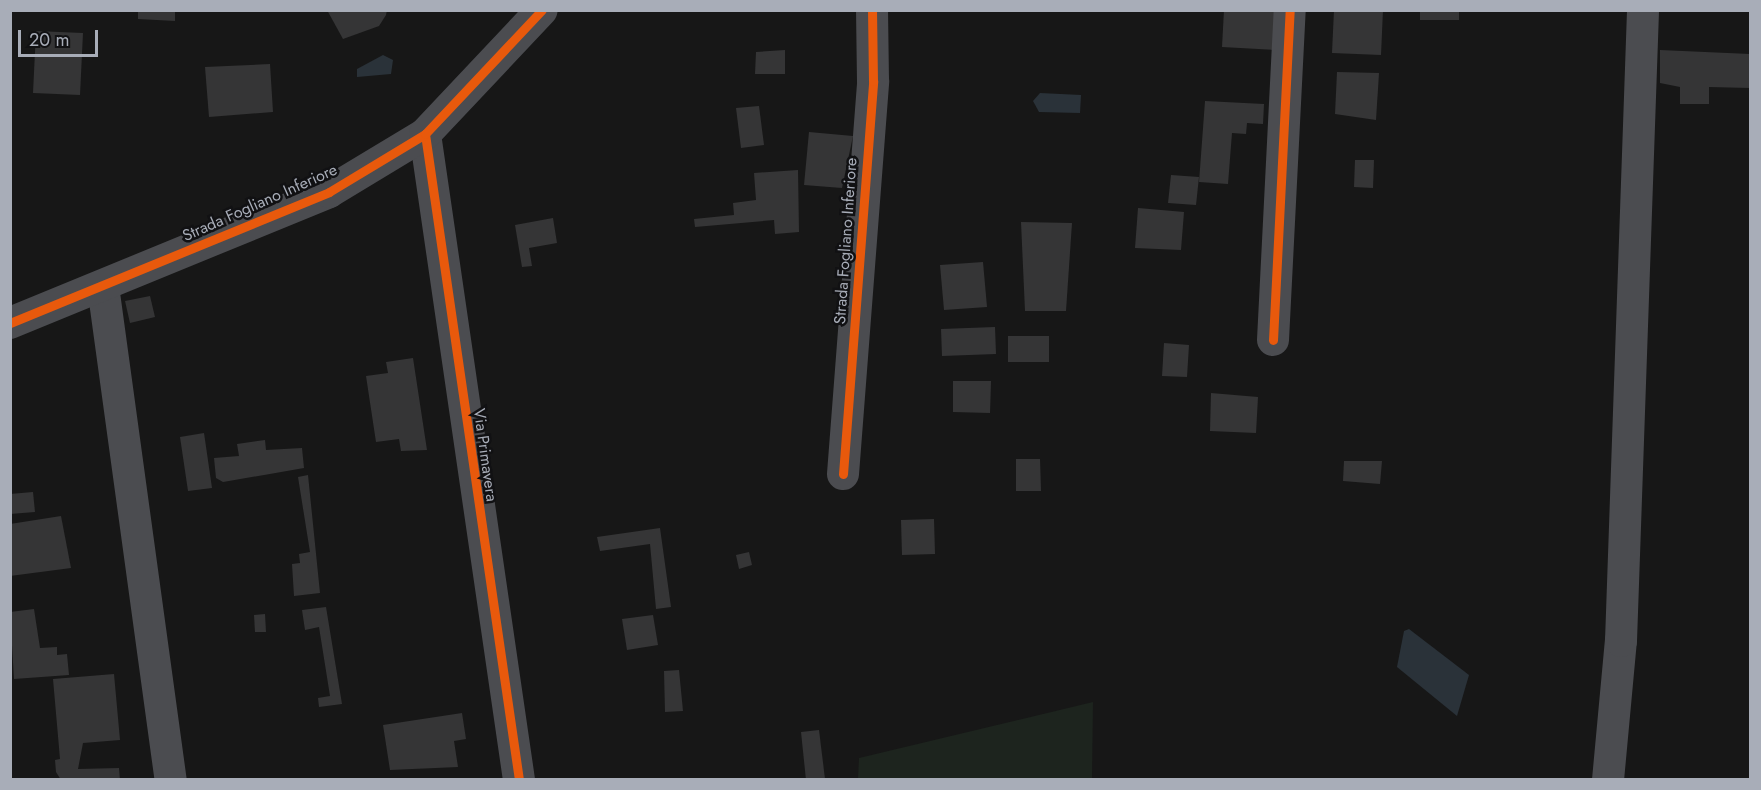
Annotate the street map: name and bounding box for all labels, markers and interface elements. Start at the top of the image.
scale bar [21,18,100,56]
text: 20 m [29,27,69,53]
street label: Strada Fogliano Inferiore [831,157,861,325]
street label: Strada Fogliano Inferiore [180,160,340,246]
street label: Via Primavera [469,407,501,503]

